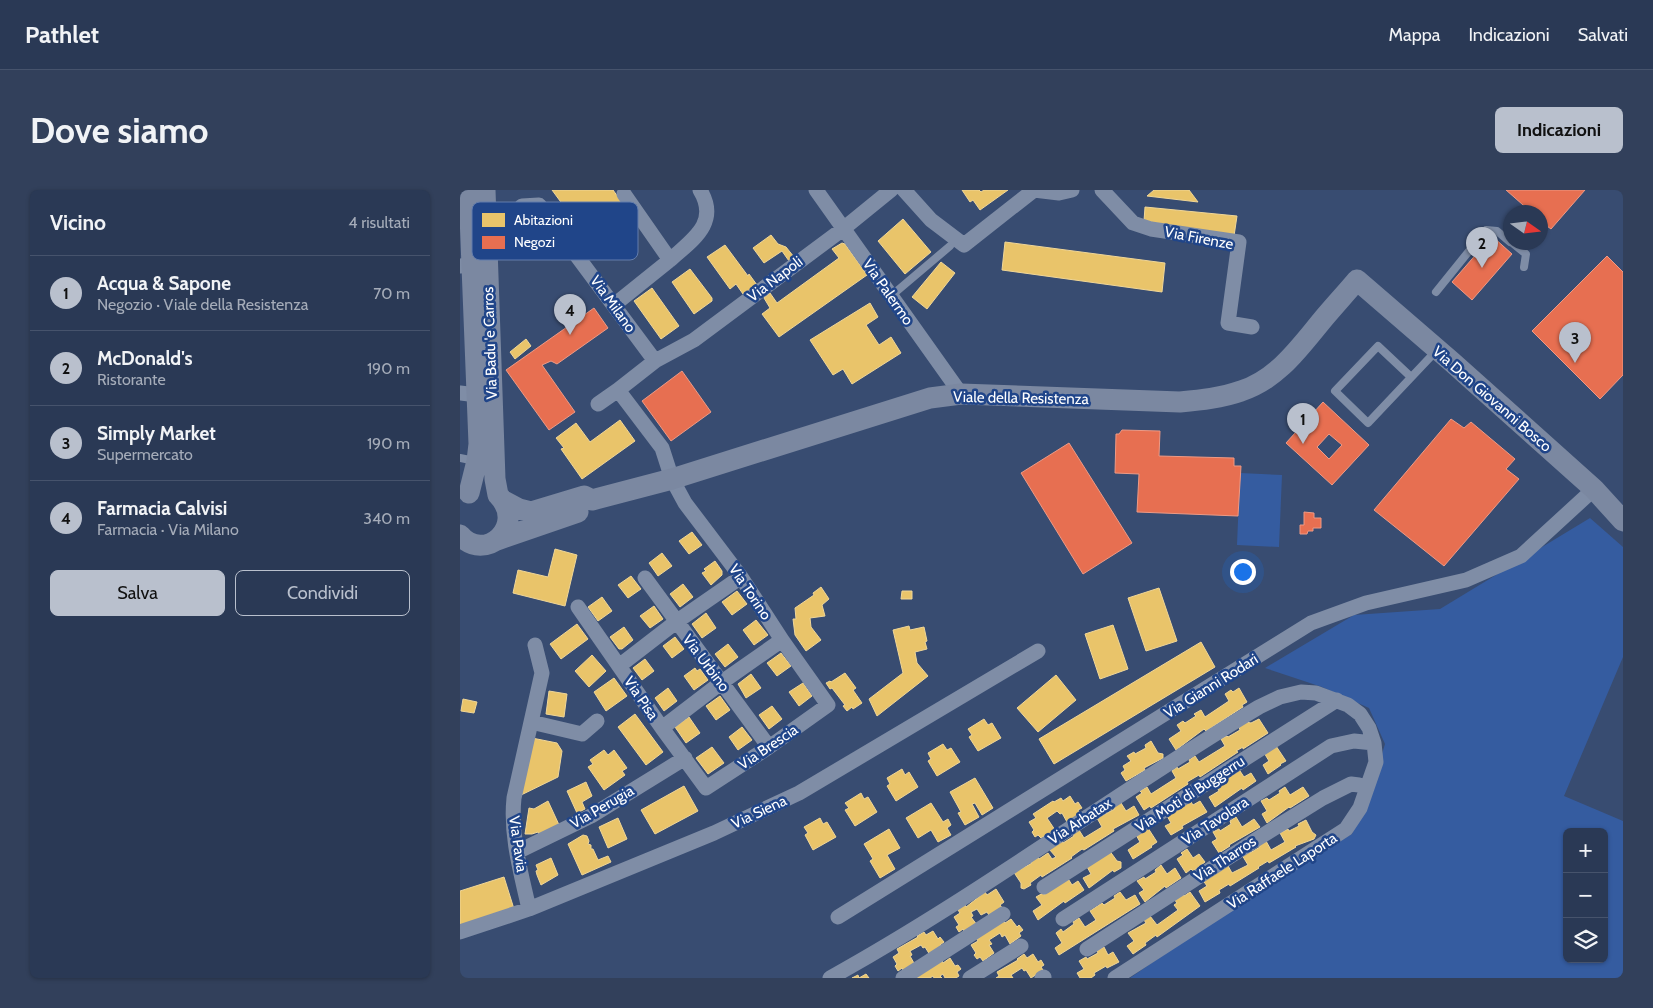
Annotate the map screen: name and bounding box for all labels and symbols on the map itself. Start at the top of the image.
legend [472,202,638,260]
north arrow [1503,205,1548,250]
text: Abitazioni [514,211,573,229]
street label: Via Firenze [1163,223,1235,254]
pin: 2 [1466,227,1498,268]
text: Negozi [514,233,555,251]
street label: Via Napoli [744,252,806,306]
street label: Via Palermo [859,256,917,328]
street label: Via Milano [586,272,640,336]
street label: Via Badu 'e Carros [479,286,501,400]
pin: 4 [554,294,586,335]
pin: 3 [1559,322,1591,363]
street label: Via Don Giovanni Bosco [1429,342,1555,456]
street label: Viale della Resistenza [953,388,1090,408]
pin: 1 [1287,403,1319,444]
your location [1230,559,1256,585]
street label: Via Torino [725,561,775,623]
street label: Via Urbino [679,631,733,695]
street label: Via Gianni Rodari [1161,650,1261,722]
street label: Via Pisa [620,673,663,724]
street label: Via Brescia [735,720,802,773]
street label: Via Moti di Buggerru [1132,752,1248,836]
street label: Via Perugia [567,781,638,832]
street label: Via Siena [729,791,790,833]
street label: Via Tavolara [1178,792,1252,849]
street label: Via Arbatax [1045,794,1115,848]
street label: Via Pavia [505,815,531,874]
street label: Via Raffaele Laporta [1224,828,1341,913]
street label: Via Tharros [1191,832,1259,886]

